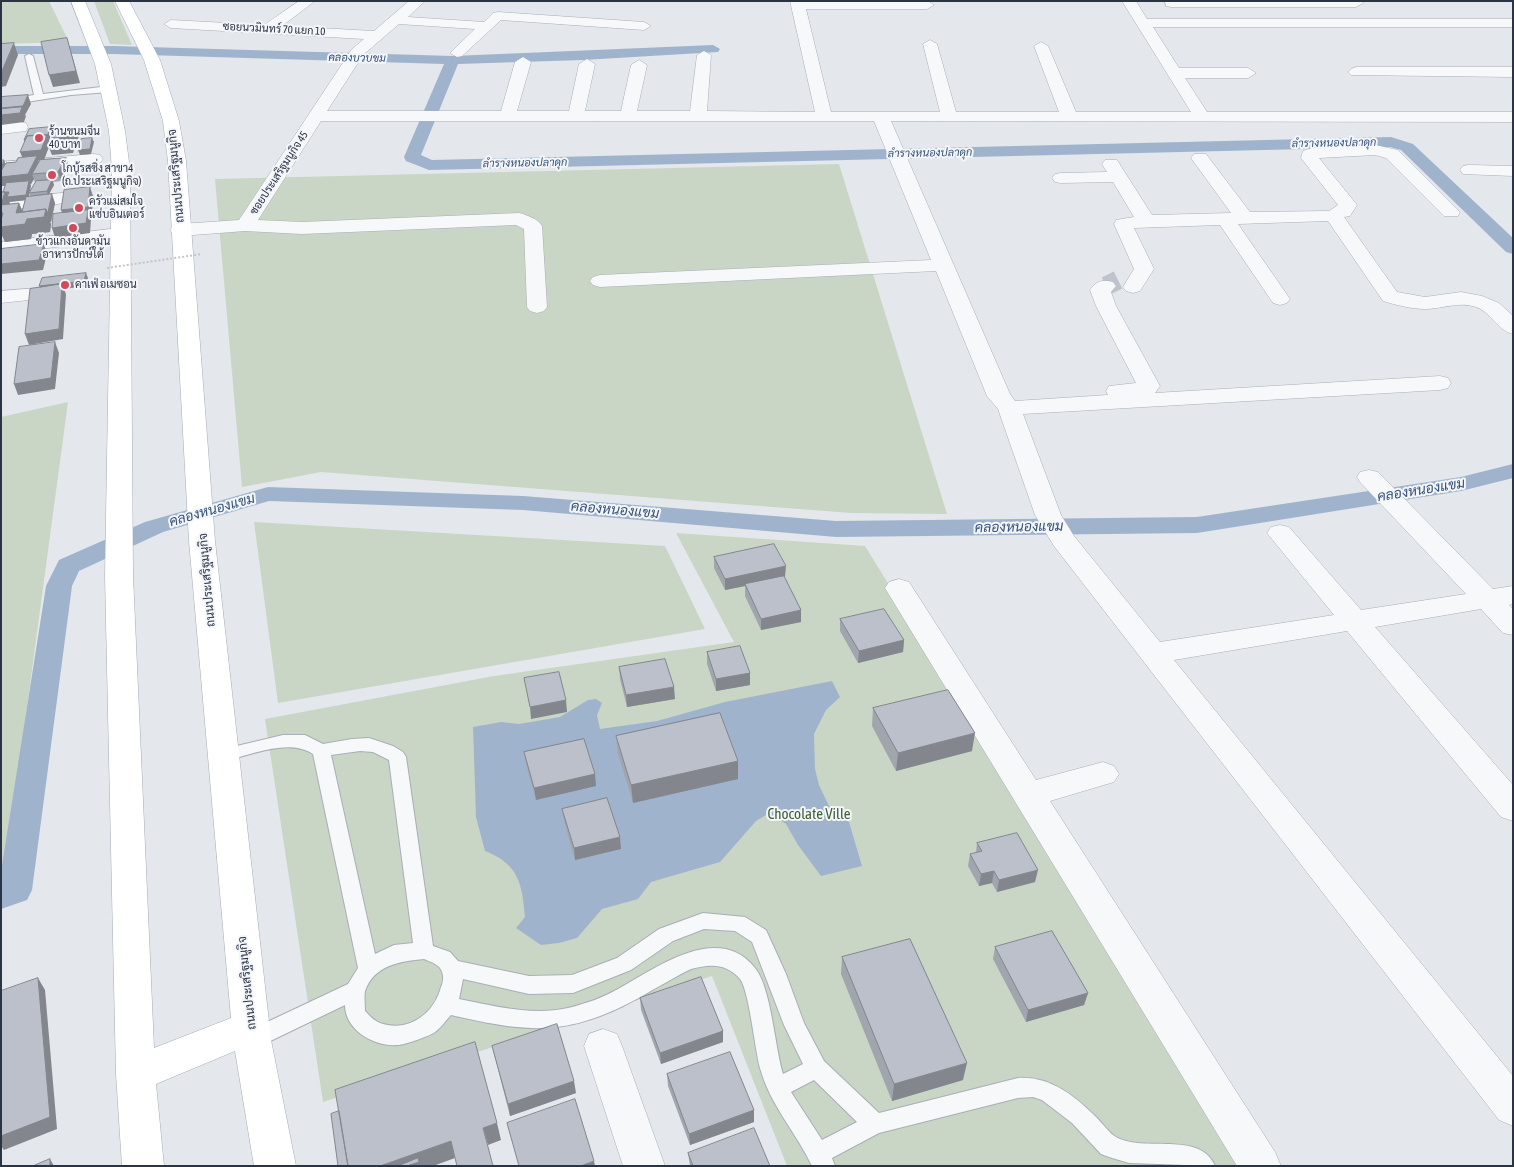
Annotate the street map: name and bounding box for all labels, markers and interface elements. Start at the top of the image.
street label: ซอยนวมินทร์ 70 แยก 10 [222,20,326,38]
water label: คลองบวบขม [328,51,386,65]
place label: ร้านขนมจีน 40 บาท [49,125,100,151]
street label: ถนนประเสริฐมนูกิจ [165,129,187,223]
street label: ซอยประเสริฐมนูกิจ 45 [247,129,311,217]
marker: ร้านขนมจีน 40 บาท [33,132,45,144]
water label: ลำรางหนองปลาดุก [1292,136,1376,150]
water label: ลำรางหนองปลาดุก [888,146,972,160]
water label: ลำรางหนองปลาดุก [483,156,567,170]
place label: โกบู้รสซิ่ง สาขา4 (ถ.ประเสริฐมนูกิจ) [62,162,141,188]
marker: โกบู้รสซิ่ง สาขา4 (ถ.ประเสริฐมนูกิจ) [46,169,58,181]
place label: ครัวแม่สมใจ แซ่บอินเตอร์ [89,195,145,221]
marker: ครัวแม่สมใจ แซ่บอินเตอร์ [73,202,85,214]
marker: ข้าวแกงอันดามัน อาหารปักษ์ใต้ [67,222,79,234]
place label: ข้าวแกงอันดามัน อาหารปักษ์ใต้ [36,235,110,261]
place label: คาเฟ่ อเมซอน [75,278,137,292]
marker: คาเฟ่ อเมซอน [59,279,71,291]
water label: คลองหนองแขม [1376,475,1466,505]
water label: คลองหนองแขม [167,490,257,530]
water label: คลองหนองแขม [570,498,660,522]
water label: คลองหนองแขม [975,518,1063,536]
street label: ถนนประเสริฐมนูกิจ [196,533,218,627]
park label: Chocolate Ville [767,805,851,823]
street label: ถนนประเสริฐมนูกิจ [235,936,259,1030]

